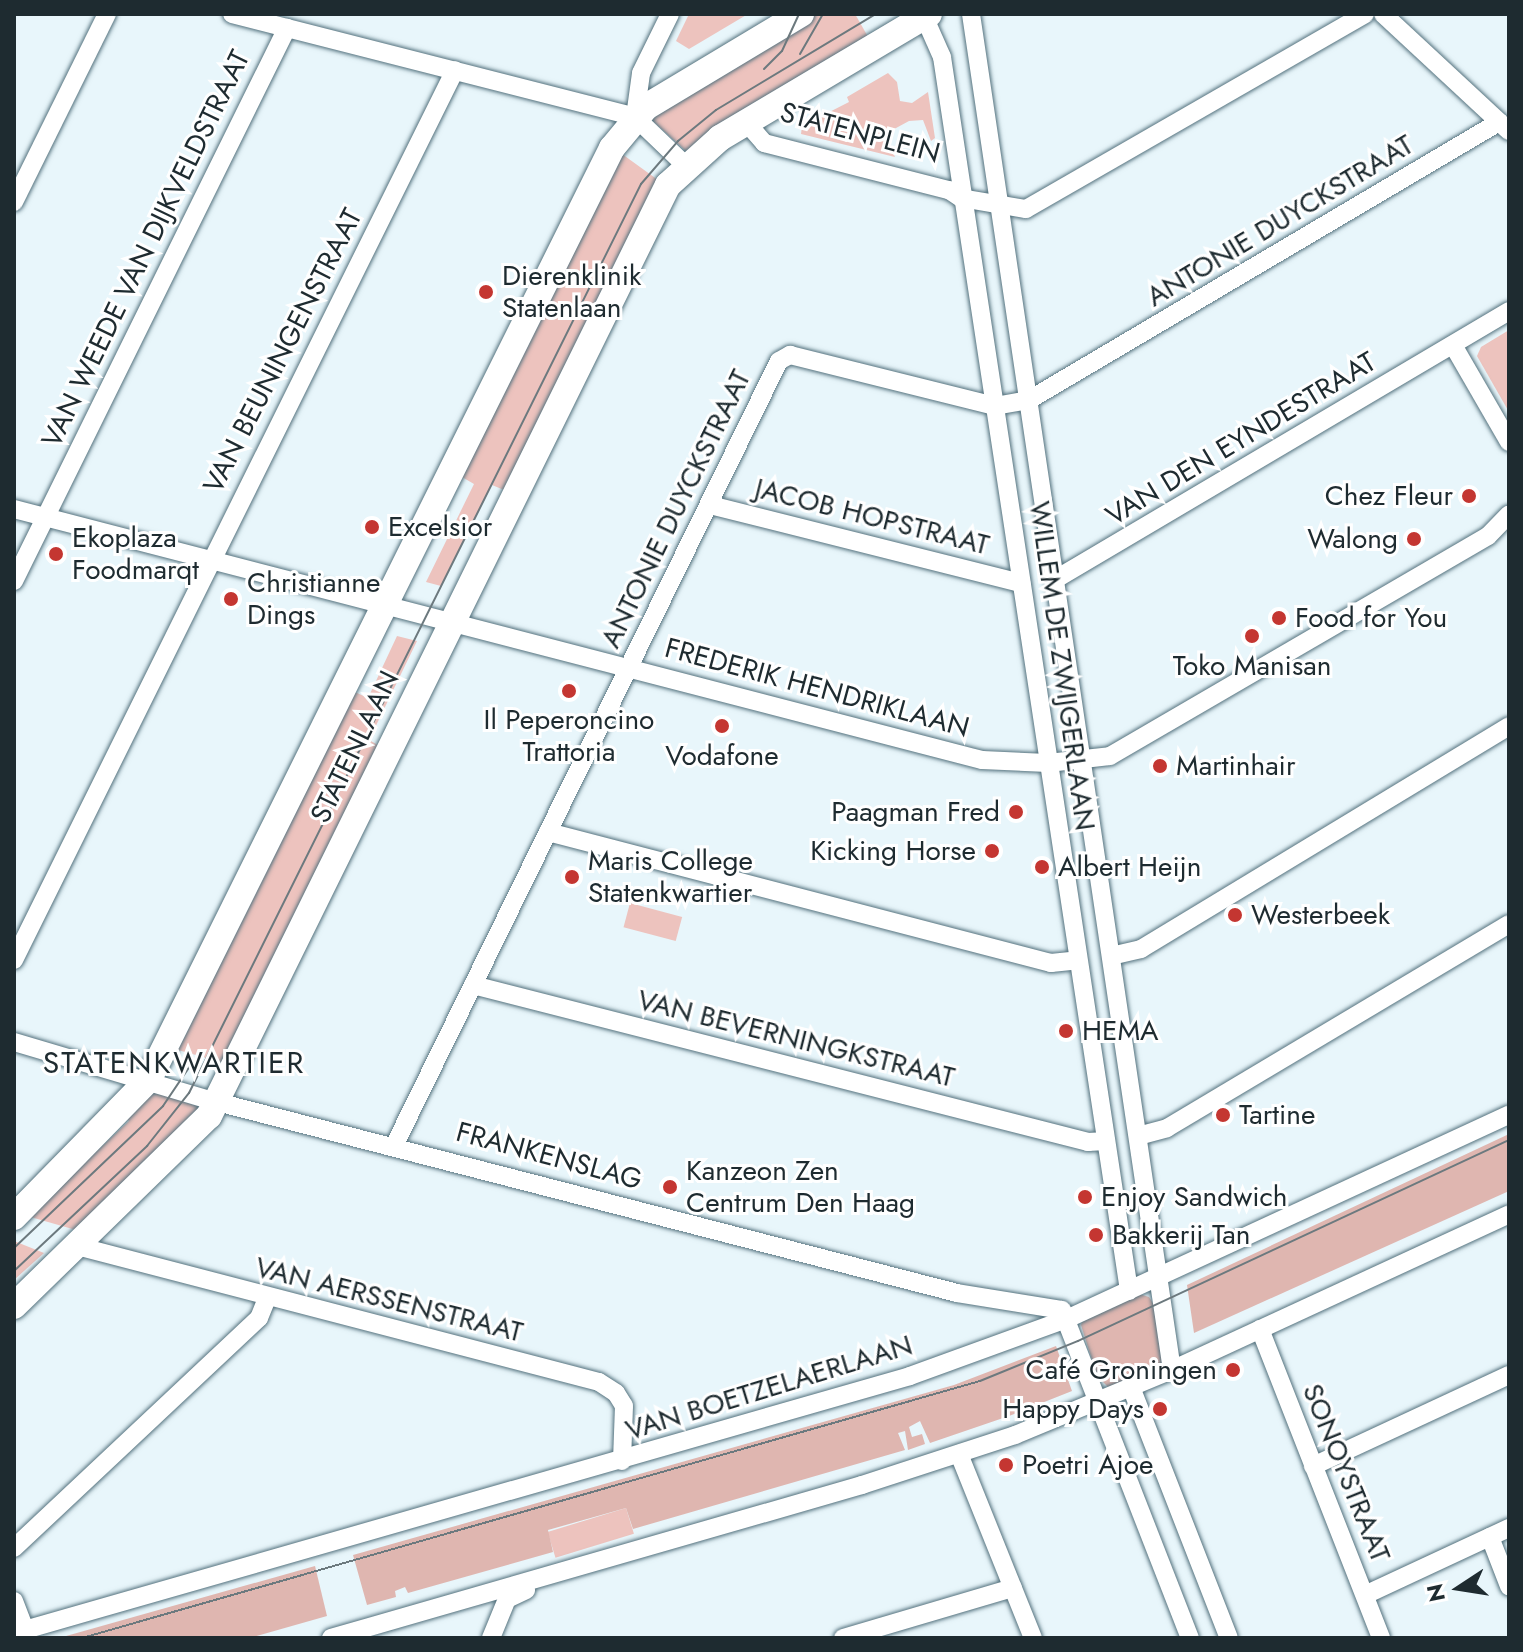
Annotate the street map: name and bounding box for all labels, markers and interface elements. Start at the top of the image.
street label: VAN WEEDE VAN DIJKVELDSTRAAT [35,45,257,453]
street label: STATENPLEIN [776,96,944,170]
street label: ANTONIE DUYCKSTRAAT [1141,128,1419,314]
street label: VAN BEUNINGENSTRAAT [197,203,369,499]
place label: Dierenklinik Statenlaan [502,259,641,325]
marker: Dierenklinik Statenlaan [477,283,495,301]
street label: VAN DEN EYNDESTRAAT [1100,345,1382,533]
street label: ANTONIE DUYCKSTRAAT [594,365,758,653]
street label: JACOB HOPSTRAAT [751,472,993,562]
place label: Chez Fleur [1325,479,1453,513]
marker: Chez Fleur [1460,487,1478,505]
street label: WILLEM DE ZWIJGERLAAN [1022,499,1102,833]
place label: Excelsior [388,510,492,544]
marker: Excelsior [363,518,381,536]
place label: Ekoplaza Foodmarqt [72,521,199,587]
place label: Walong [1307,522,1398,556]
marker: Walong [1405,530,1423,548]
marker: Ekoplaza Foodmarqt [47,545,65,563]
place label: Christianne Dings [247,566,380,632]
marker: Christianne Dings [222,590,240,608]
place label: Food for You [1295,601,1447,635]
marker: Food for You [1270,609,1288,627]
marker: Toko Manisan [1243,627,1261,645]
street label: FREDERIK HENDRIKLAAN [661,631,973,745]
place label: Toko Manisan [1173,649,1331,683]
street label: STATENLAAN [304,665,406,829]
marker: Il Peperoncino Trattoria [560,682,578,700]
place label: Il Peperoncino Trattoria [484,703,654,769]
marker: Vodafone [713,717,731,735]
place label: Vodafone [665,739,779,773]
place label: Martinhair [1176,749,1296,783]
marker: Martinhair [1151,757,1169,775]
place label: Paagman Fred [831,795,1000,829]
marker: Paagman Fred [1007,803,1025,821]
place label: Kicking Horse [810,834,976,868]
marker: Kicking Horse [983,842,1001,860]
place label: Maris College Statenkwartier [588,844,753,910]
place label: Albert Heijn [1058,850,1201,884]
marker: Albert Heijn [1033,858,1051,876]
marker: Maris College Statenkwartier [563,868,581,886]
place label: Westerbeek [1251,898,1390,932]
marker: Westerbeek [1226,906,1244,924]
street label: VAN BEVERNINGKSTRAAT [634,983,958,1095]
place label: HEMA [1082,1014,1159,1048]
marker: HEMA [1057,1022,1075,1040]
district label: STATENKWARTIER [43,1045,305,1081]
place label: Tartine [1239,1098,1315,1132]
marker: Tartine [1214,1106,1232,1124]
street label: FRANKENSLAG [452,1115,646,1197]
place label: Kanzeon Zen Centrum Den Haag [686,1154,915,1220]
marker: Kanzeon Zen Centrum Den Haag [661,1178,679,1196]
place label: Enjoy Sandwich [1101,1180,1288,1214]
marker: Enjoy Sandwich [1076,1188,1094,1206]
place label: Bakkerij Tan [1112,1218,1250,1252]
marker: Bakkerij Tan [1087,1226,1105,1244]
street label: VAN AERSSENSTRAAT [252,1250,526,1350]
street label: VAN BOETZELAERLAAN [622,1328,916,1448]
place label: Café Groningen [1026,1353,1217,1387]
marker: Café Groningen [1224,1361,1242,1379]
street label: SONOYSTRAAT [1295,1379,1397,1567]
place label: Happy Days [1002,1392,1144,1426]
marker: Happy Days [1151,1400,1169,1418]
place label: Poetri Ajoe [1022,1448,1153,1482]
marker: Poetri Ajoe [997,1456,1015,1474]
north arrow [1419,1548,1499,1628]
text: N [1418,1581,1453,1605]

